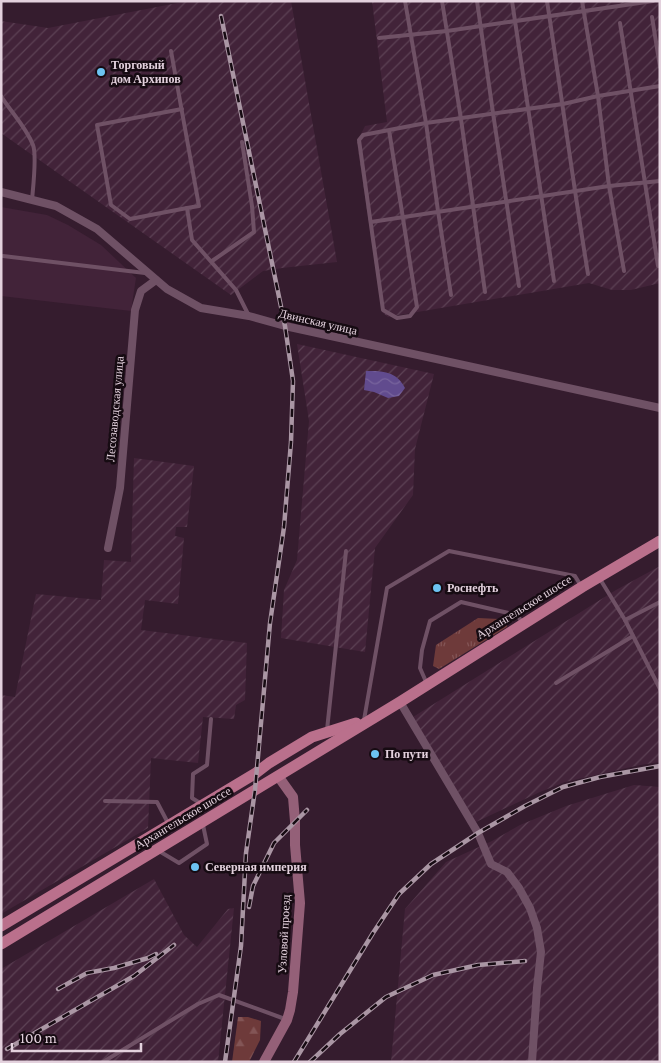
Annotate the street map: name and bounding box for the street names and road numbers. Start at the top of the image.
street label: Двинская улица [277,306,359,338]
street label: Лесозаводская улица [103,355,127,462]
street label: Архангельское шоссе [474,572,574,642]
street label: Архангельское шоссе [132,784,234,852]
street label: Узловой проезд [275,894,293,974]

